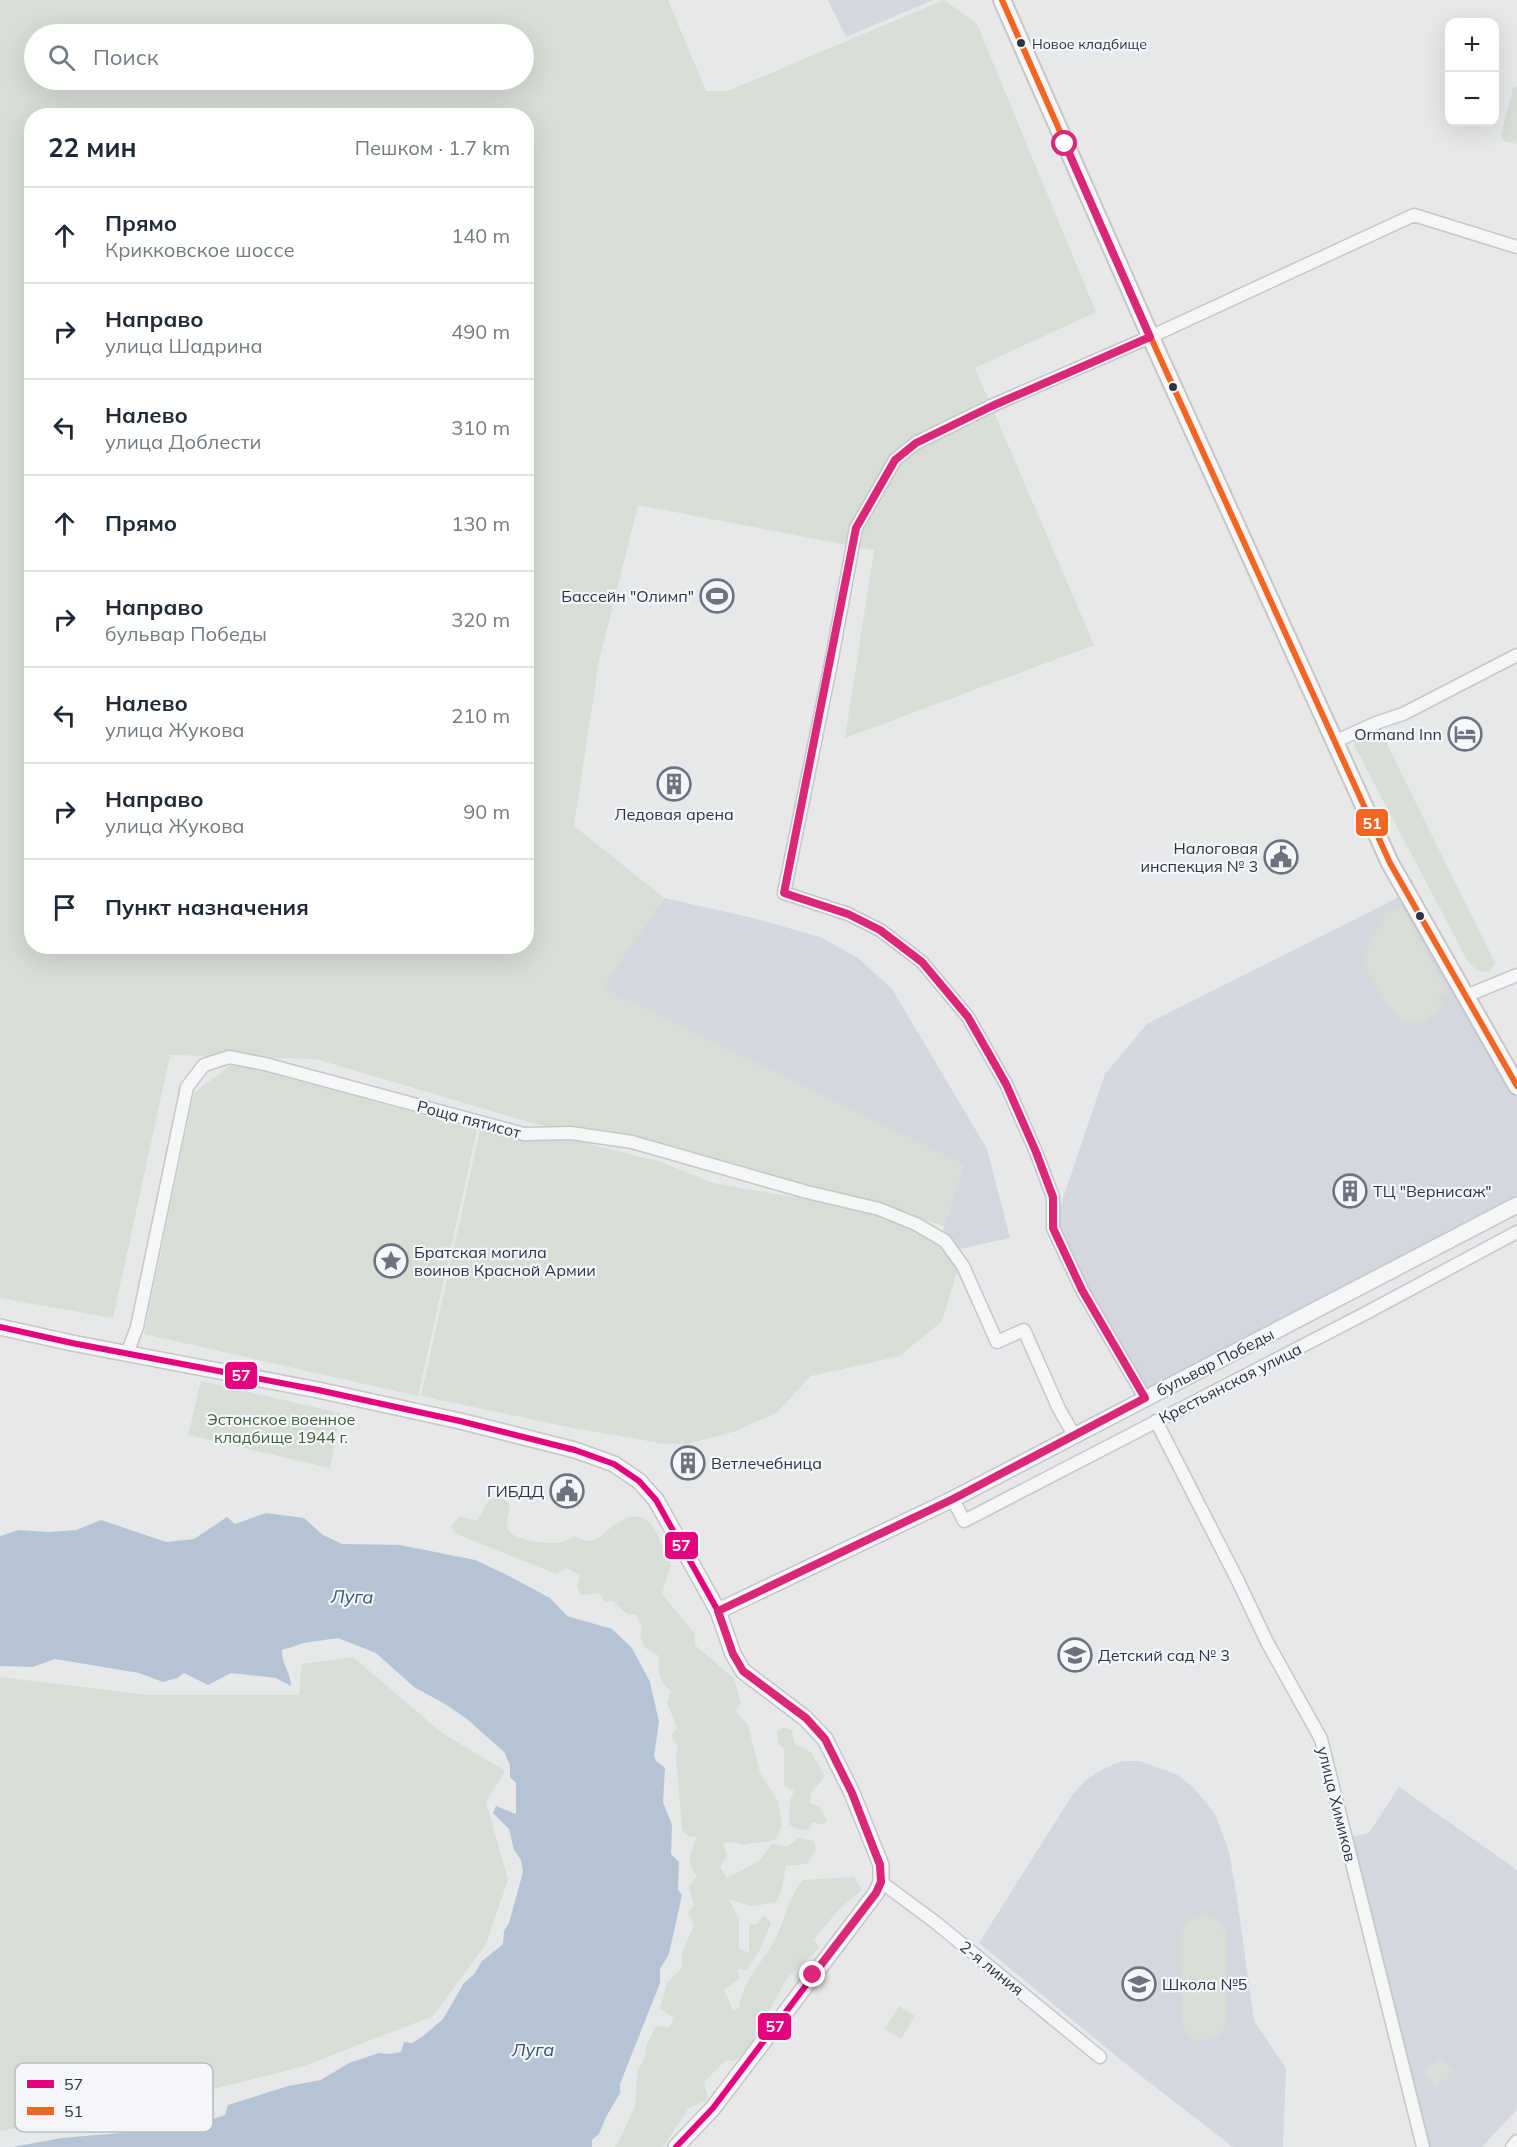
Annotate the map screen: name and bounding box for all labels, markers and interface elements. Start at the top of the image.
map controls [1445,18,1499,126]
button: + [1445,18,1499,72]
search box [24,24,534,90]
place label: Новое кладбище [1032,35,1147,53]
marker: Новое кладбище [1015,37,1027,49]
icon: search [45,41,78,74]
text: Поиск [93,43,159,71]
button: − [1445,72,1499,126]
route start [1051,130,1077,156]
text: 22 мин [48,131,137,164]
text: Пешком · 1.7 km [355,135,510,160]
text: Прямо [105,209,177,237]
icon: ahead [48,219,81,252]
text: 140 m [451,223,510,248]
text: Крикковское шоссе [105,237,295,262]
text: Направо [105,305,203,333]
icon: right [48,315,81,348]
text: 490 m [451,319,510,344]
text: улица Шадрина [105,333,263,358]
unlabelled marker [1167,381,1179,393]
text: Налево [105,401,188,429]
icon: left [48,411,81,444]
text: 310 m [451,415,510,440]
text: улица Доблести [105,429,262,454]
icon: ahead [48,507,81,540]
text: Прямо [105,509,177,537]
text: 130 m [451,511,510,536]
sports icon: Бассейн "Олимп" [699,578,735,614]
place label: Бассейн "Олимп" [561,586,694,606]
text: Направо [105,593,203,621]
icon: right [48,603,81,636]
text: 320 m [451,607,510,632]
text: бульвар Победы [105,621,267,646]
text: Налево [105,689,188,717]
icon: left [48,699,81,732]
text: 210 m [451,703,510,728]
hotel icon: Ormand Inn [1447,716,1483,752]
text: улица Жукова [105,717,245,742]
place label: Ormand Inn [1354,724,1442,744]
building icon: Ледовая арена [656,766,692,802]
text: Направо [105,785,203,813]
icon: right [48,795,81,828]
text: 90 m [463,799,510,824]
place label: Ледовая арена [614,804,734,824]
line badge: 51 [1355,808,1389,837]
text: улица Жукова [105,813,245,838]
text: 51 [1362,813,1382,833]
place label: Налоговая инспекция № 3 [1140,838,1258,876]
public building icon: Налоговая инспекция № 3 [1263,839,1299,875]
icon: arrive [48,891,81,924]
text: Пункт назначения [105,893,309,921]
unlabelled marker [1414,910,1426,922]
street label: Роща пятисот [415,1096,524,1143]
building icon: ТЦ "Вернисаж" [1332,1173,1368,1209]
place label: ТЦ "Вернисаж" [1373,1181,1492,1201]
place label: Братская могила воинов Красной Армии [414,1242,596,1280]
place icon: Братская могила воинов Красной Армии [373,1243,409,1279]
street label: бульвар Победы [1153,1324,1277,1400]
street label: Крестьянская улица [1155,1338,1305,1428]
line badge: 57 [224,1361,258,1390]
text: 57 [231,1365,251,1385]
park label: Эстонское военное кладбище 1944 г. [207,1409,355,1447]
building icon: Ветлечебница [670,1445,706,1481]
place label: Ветлечебница [711,1453,822,1473]
public building icon: ГИБДД [549,1473,585,1509]
place label: ГИБДД [487,1481,544,1501]
line badge: 57 [664,1531,699,1560]
text: 57 [671,1535,691,1555]
water label: Луга [330,1585,373,1608]
school or university icon: Детский сад № 3 [1057,1637,1093,1673]
place label: Детский сад № 3 [1098,1645,1230,1665]
street label: улица Химиков [1313,1744,1361,1864]
street label: 2-я линия [956,1936,1028,2000]
route end [799,1961,825,1987]
school or university icon: Школа №5 [1121,1966,1157,2002]
place label: Школа №5 [1162,1974,1247,1994]
line badge: 57 [757,2012,792,2041]
text: 57 [765,2016,785,2036]
water label: Луга [511,2038,554,2061]
legend [15,2063,213,2132]
text: 57 [64,2074,83,2094]
text: 51 [64,2101,83,2121]

